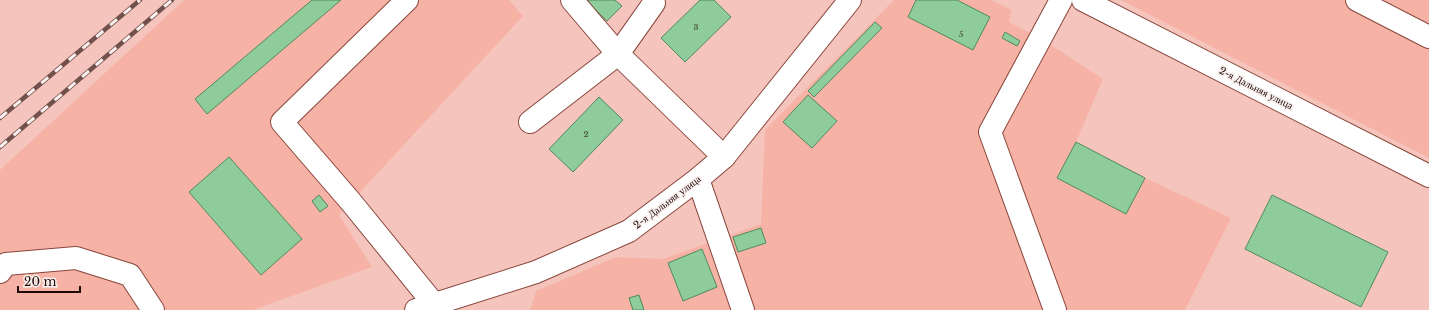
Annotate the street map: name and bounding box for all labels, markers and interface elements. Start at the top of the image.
house number: 3 [694,22,699,32]
house number: 5 [959,29,964,39]
street label: 2-я Дальняя улица [1217,64,1296,112]
house number: 2 [584,129,589,139]
street label: 2-я Дальняя улица [631,172,704,232]
scale bar [18,268,80,294]
text: 20 m [24,274,56,289]

